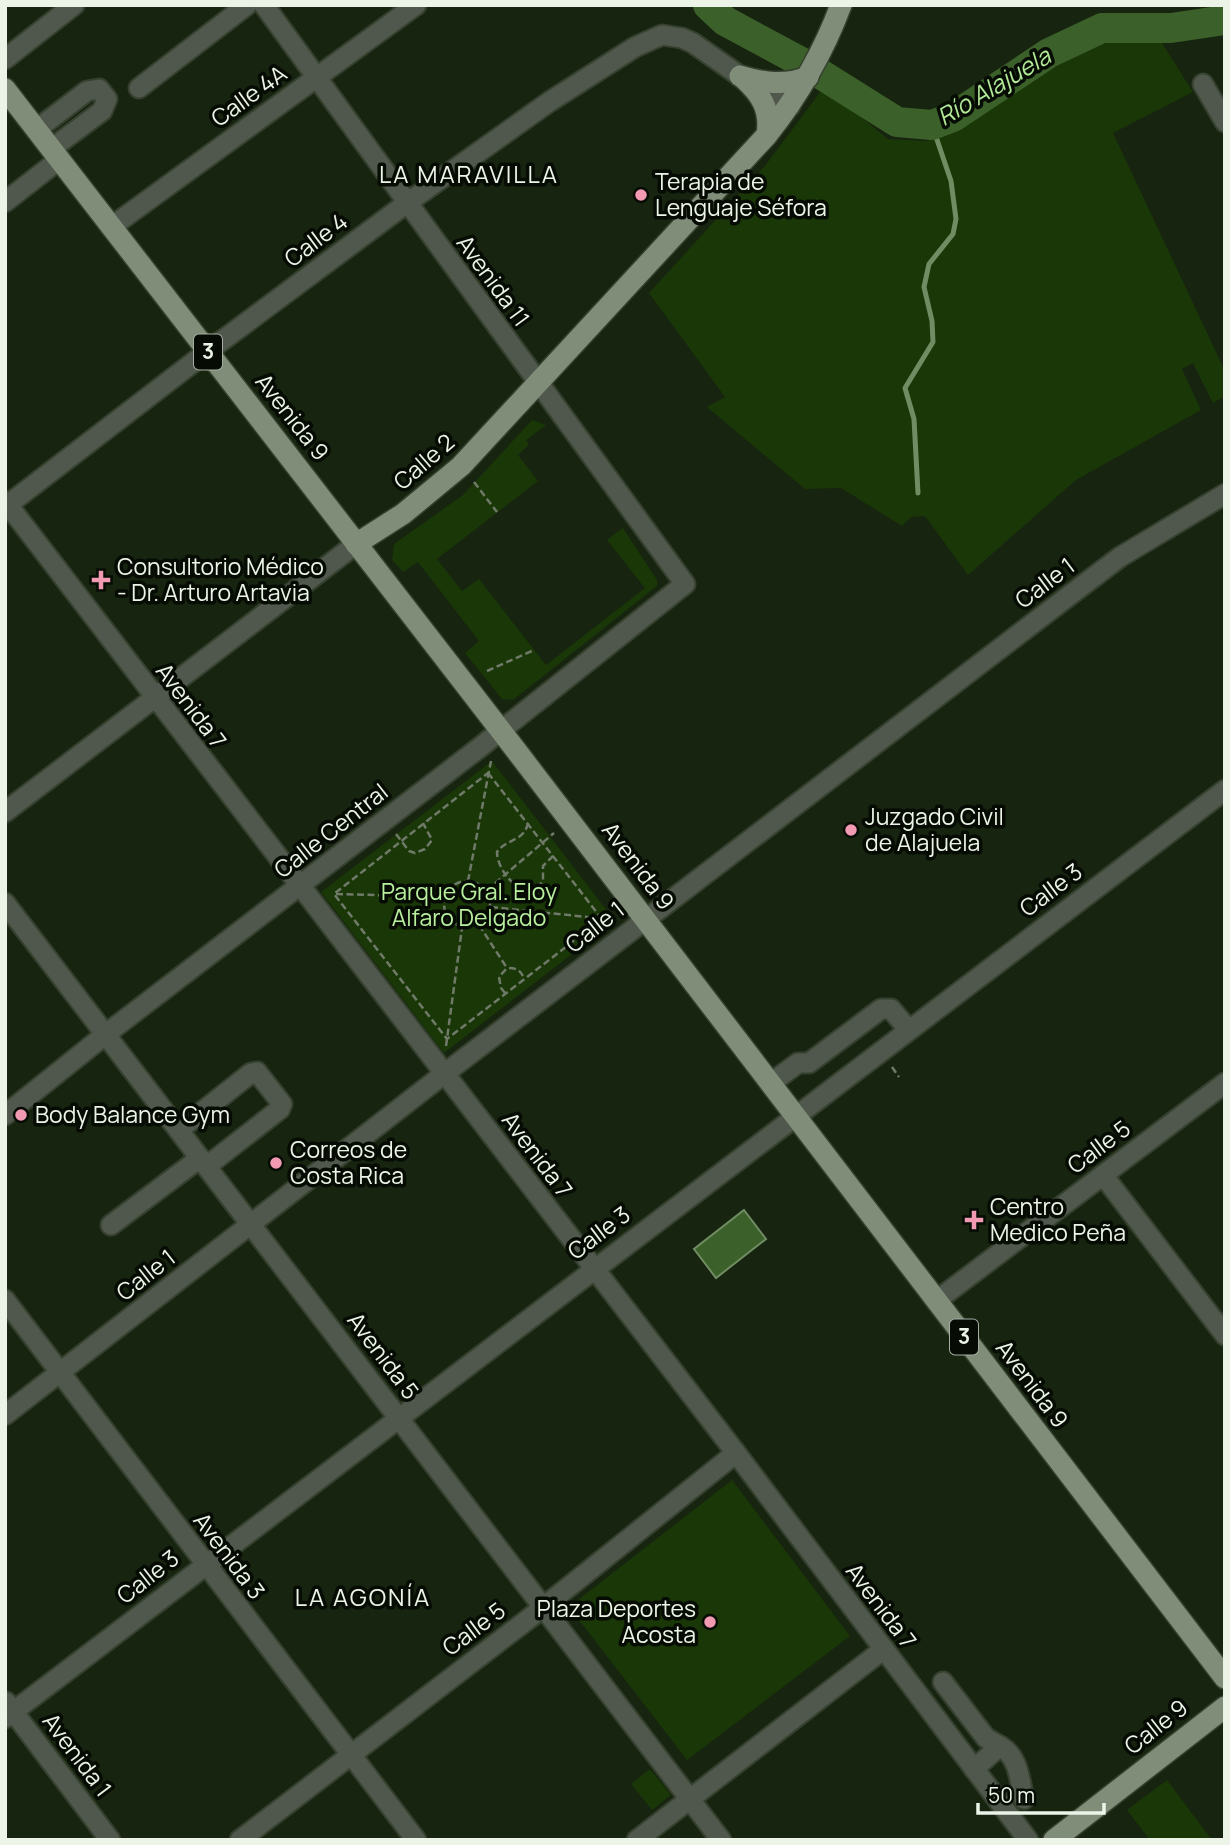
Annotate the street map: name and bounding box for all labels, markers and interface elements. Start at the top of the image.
water label: Río Alajuela [930,38,1058,133]
street label: Calle 4A [204,57,293,134]
district label: LA MARAVILLA [379,157,559,190]
place label: Terapia de Lenguaje Séfora [655,165,827,223]
marker: Terapia de Lenguaje Séfora [633,187,649,203]
street label: Calle 4 [277,205,354,274]
street label: Avenida 11 [450,228,538,333]
road number: 3 [194,334,222,370]
street label: Avenida 9 [249,366,337,467]
street label: Calle 2 [386,426,461,497]
street label: Calle 1 [1008,549,1081,615]
place label: Consultorio Médico - Dr. Arturo Artavia [117,550,324,608]
marker: Consultorio Médico - Dr. Arturo Artavia [91,570,111,590]
street label: Avenida 7 [149,656,235,755]
street label: Calle Central [267,776,394,885]
place label: Juzgado Civil de Alajuela [865,800,1004,858]
street label: Avenida 9 [595,815,682,916]
marker: Juzgado Civil de Alajuela [843,822,859,838]
street label: Calle 3 [1013,855,1088,923]
park label: Parque Gral. Eloy Alfaro Delgado [381,875,557,933]
street label: Calle 1 [558,893,631,959]
place label: Body Balance Gym [35,1098,230,1130]
street label: Avenida 7 [495,1105,581,1204]
marker: Body Balance Gym [13,1107,29,1123]
street label: Calle 5 [1060,1112,1137,1180]
place label: Correos de Costa Rica [290,1133,407,1191]
marker: Correos de Costa Rica [268,1155,284,1171]
place label: Centro Medico Peña [990,1190,1126,1248]
street label: Calle 3 [561,1198,636,1266]
marker: Centro Medico Peña [964,1210,984,1230]
street label: Calle 1 [109,1241,182,1307]
street label: Avenida 5 [341,1305,427,1405]
road number: 3 [950,1320,978,1354]
street label: Avenida 9 [989,1333,1076,1434]
street label: Avenida 3 [187,1506,273,1605]
street label: Calle 3 [110,1542,185,1611]
street label: Avenida 7 [839,1556,925,1655]
district label: LA AGONÍA [295,1580,431,1613]
place label: Plaza Deportes Acosta [537,1592,696,1650]
street label: Calle 5 [435,1594,512,1662]
marker: Plaza Deportes Acosta [702,1614,718,1630]
street label: Calle 9 [1117,1691,1194,1761]
street label: Avenida 1 [36,1706,120,1803]
scale bar [978,1772,1104,1816]
text: 50 m [988,1781,1035,1809]

